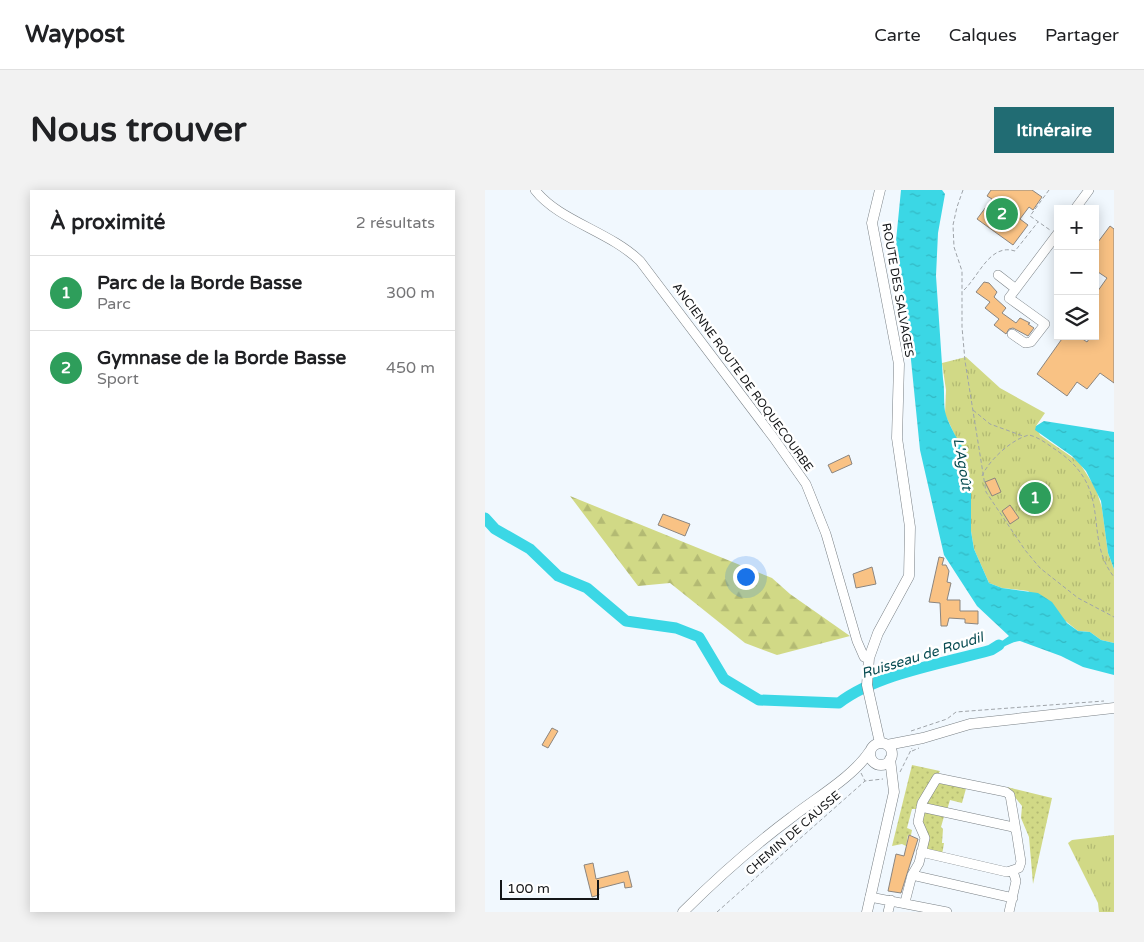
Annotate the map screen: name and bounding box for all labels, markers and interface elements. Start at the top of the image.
text: Waypost [25,20,125,49]
text: Carte [874,24,921,46]
text: Calques [949,24,1017,46]
text: Partager [1045,24,1119,46]
button: Itinéraire [994,107,1114,153]
text: Nous trouver [30,109,246,151]
pin: 2 [986,195,1018,233]
map controls [1054,205,1099,340]
button: + [1054,205,1099,250]
text: À proximité [50,210,165,235]
text: 2 résultats [356,213,435,233]
street label: ROUTE DES SALVAGES [879,222,917,358]
button: − [1054,250,1099,295]
text: Parc de la Borde Basse [97,272,302,294]
street label: ANCIENNE ROUTE DE ROQUECOURBE [670,280,816,474]
text: 1 [61,283,71,303]
text: 300 m [386,283,435,303]
text: Parc [97,294,131,314]
button: layers [1054,295,1099,340]
text: Gymnase de la Borde Basse [97,347,346,369]
text: 2 [61,358,71,378]
text: 450 m [386,358,435,378]
text: Sport [97,369,139,389]
water label: L'Agoût [950,437,976,493]
pin: 1 [1019,479,1051,517]
your location [733,564,759,590]
water label: Ruisseau de Roudil [859,628,987,682]
street label: CHEMIN DE CAUSSE [743,788,844,878]
scale bar [500,877,599,900]
text: 100 m [507,880,550,897]

